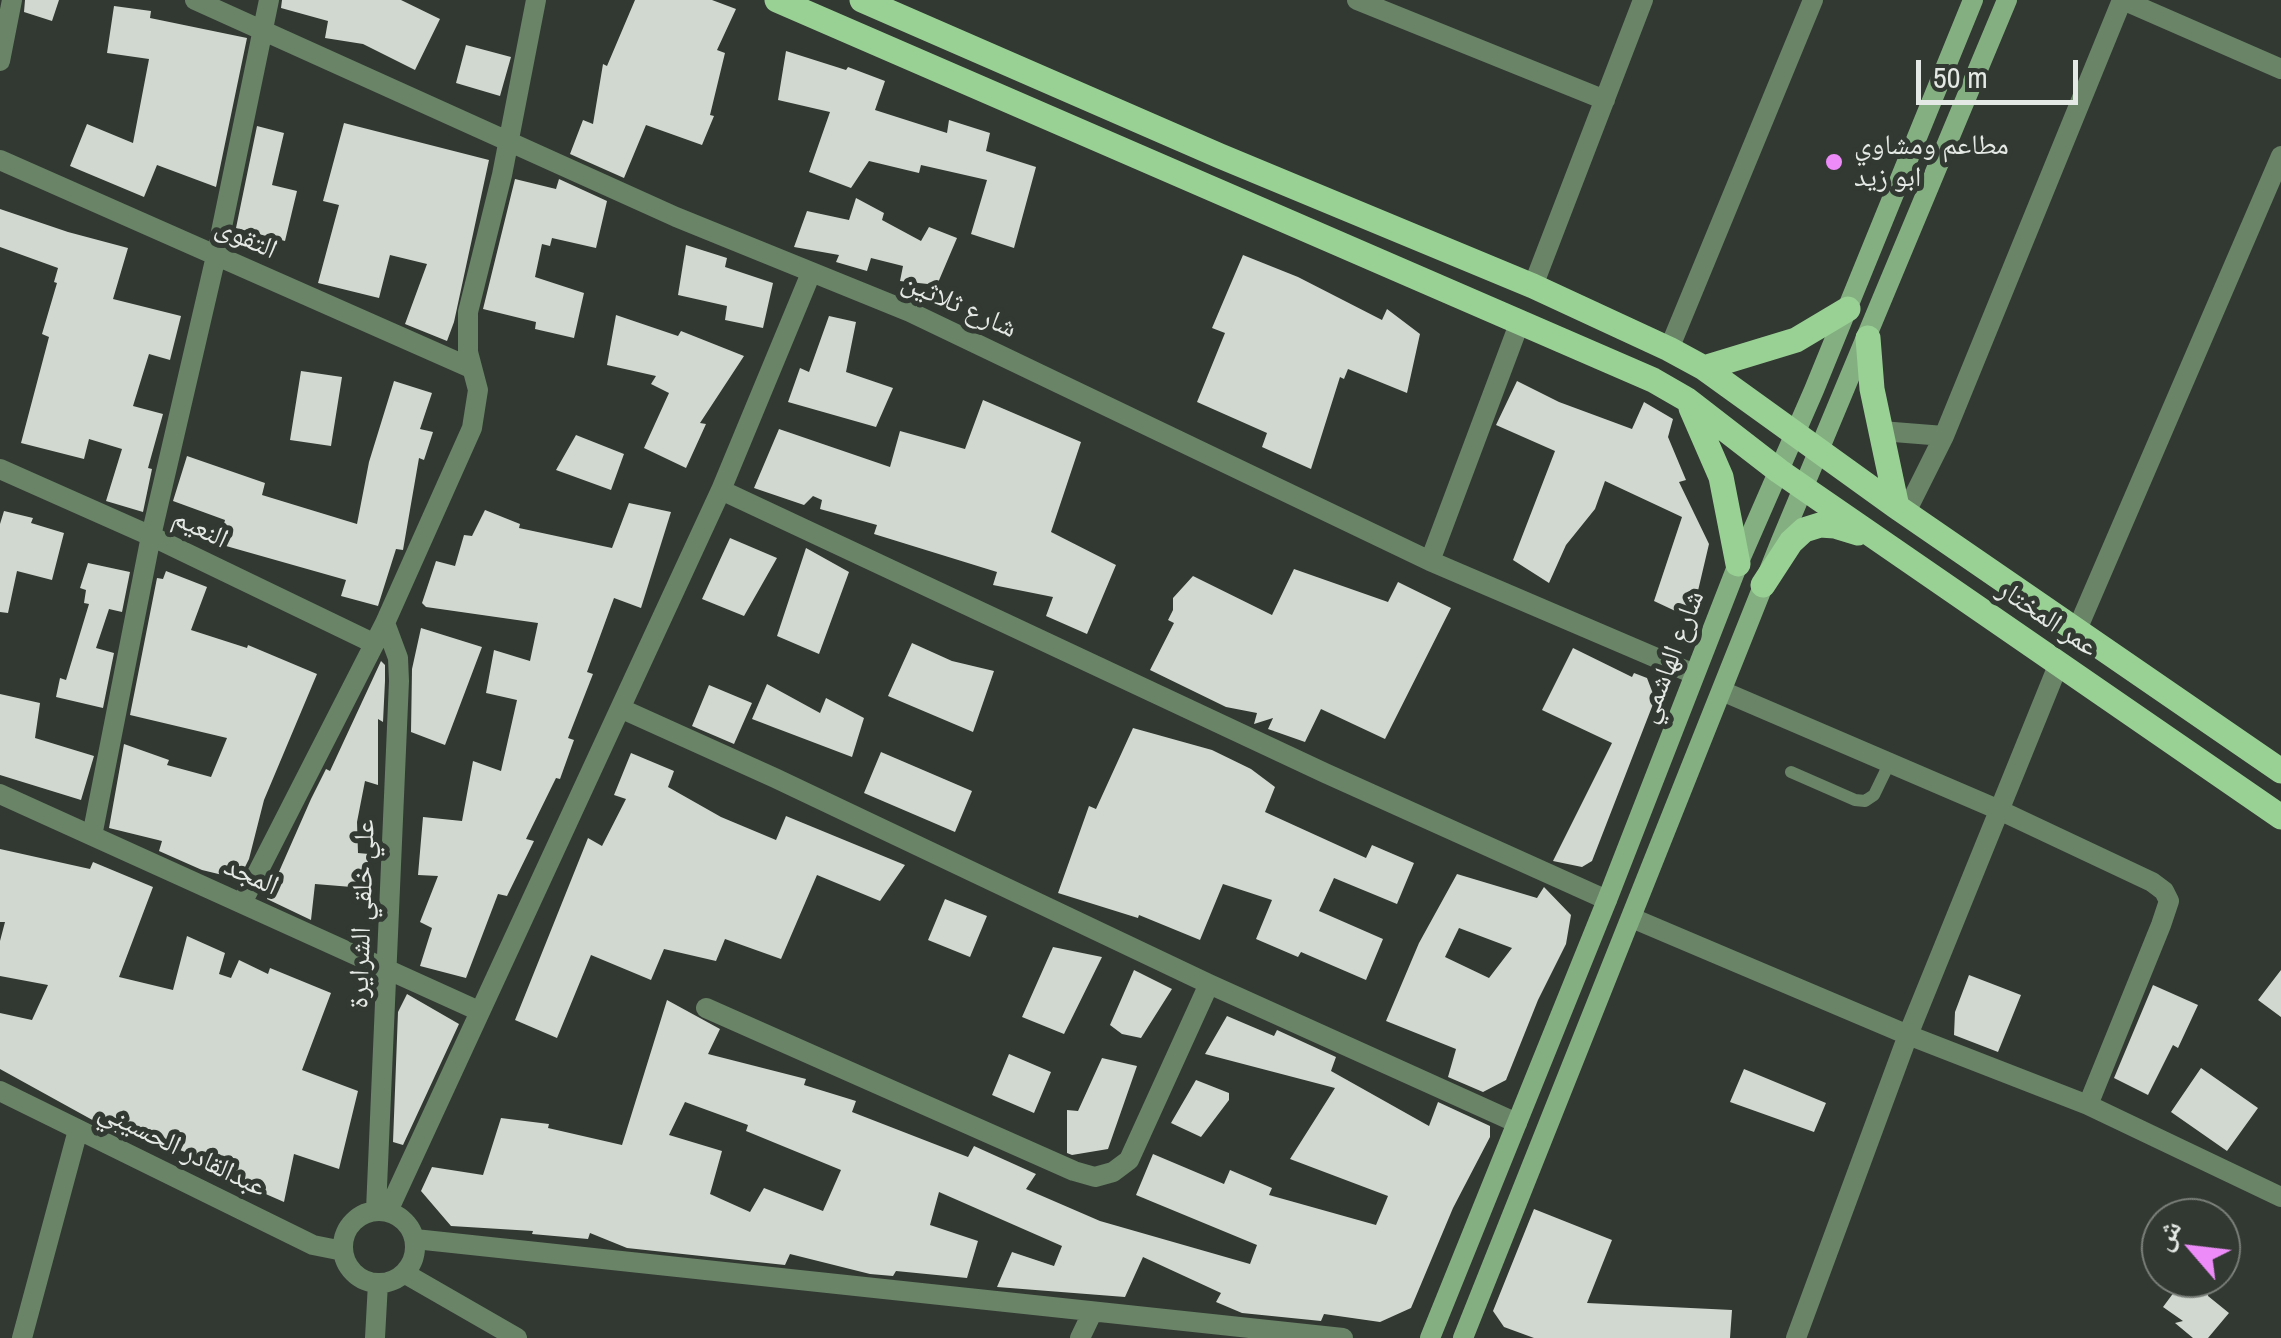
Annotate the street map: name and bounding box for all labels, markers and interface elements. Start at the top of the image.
scale bar [1921,40,2084,102]
text: 50 m [1933,57,1988,97]
place label: مطاعم ومشاوي ابو زيد [1854,129,2009,195]
marker: مطاعم ومشاوي ابو زيد [1823,151,1845,173]
street label: التقوى [210,211,282,267]
street label: شارع ثلاثين [896,266,1022,346]
street label: النعيم [167,501,233,557]
street label: عمر المختار [1990,573,2104,665]
street label: شارع الهاشمي [1631,586,1713,728]
street label: علي خلقي الشرايرة [343,819,383,1009]
street label: المجد [219,850,283,904]
street label: عبدالقادر الحسيني [93,1095,271,1205]
north arrow [2141,1198,2241,1298]
text: ش [2143,1213,2190,1257]

